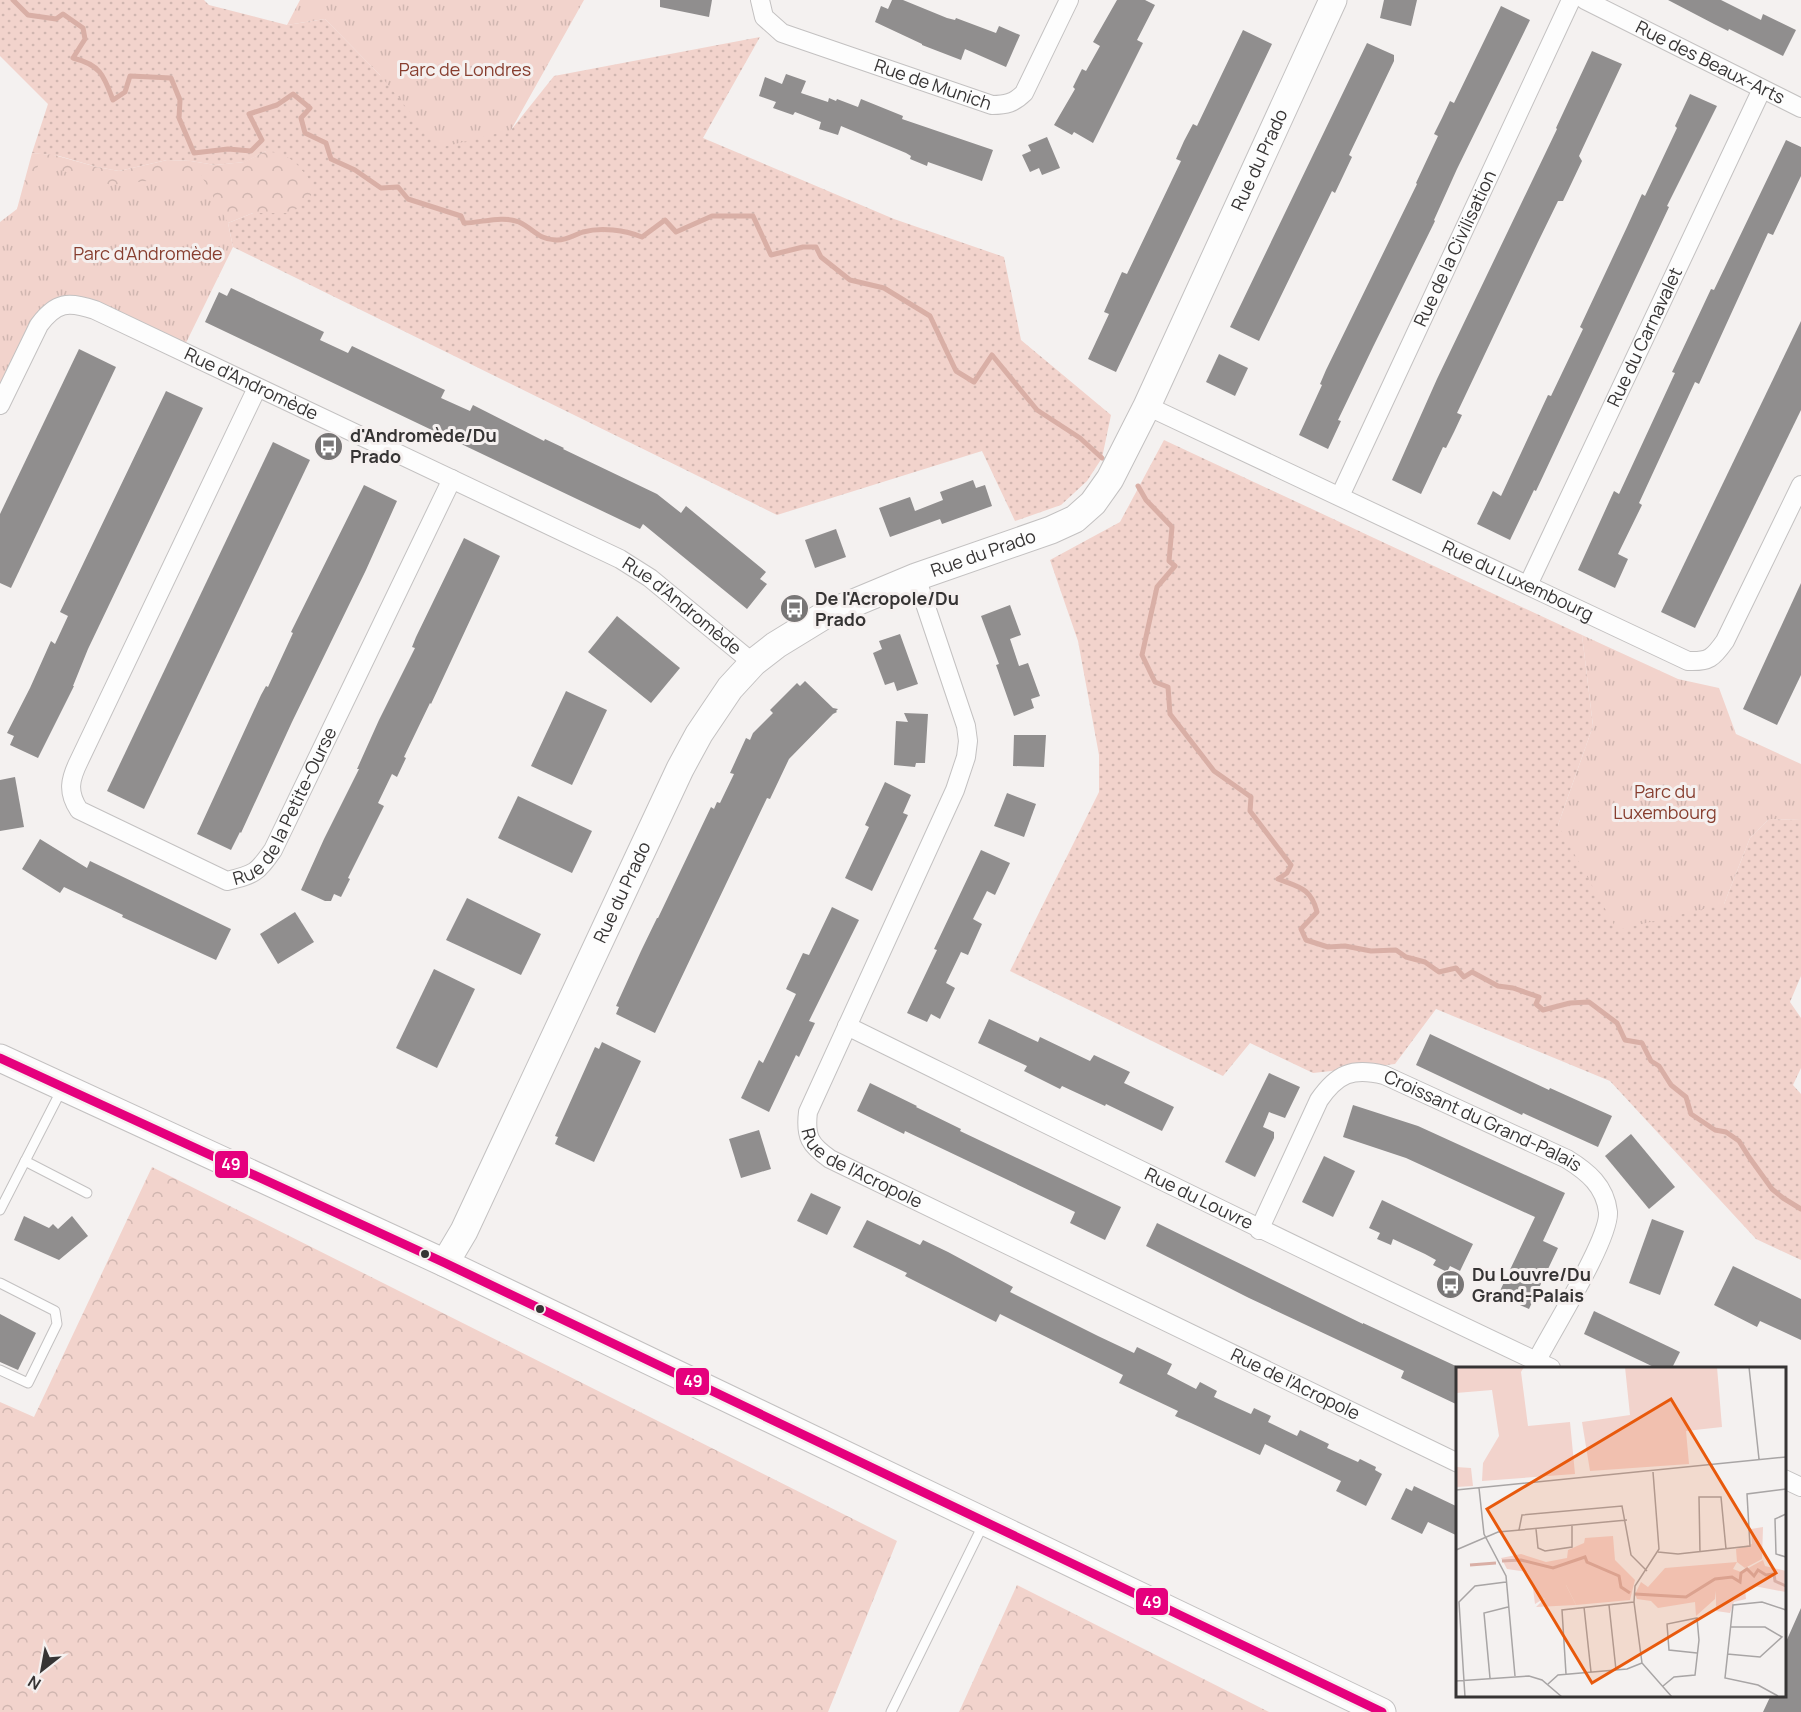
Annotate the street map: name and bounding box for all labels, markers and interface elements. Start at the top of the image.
street label: Rue des Beaux-Arts [1632,14,1789,109]
street label: Rue de Munich [871,53,995,115]
park label: Parc de Londres [399,57,531,81]
street label: Rue du Prado [1225,105,1292,214]
street label: Rue de la Civilisation [1408,166,1501,330]
park label: Parc d'Andromède [73,241,223,265]
street label: Rue du Carnavalet [1601,263,1687,410]
street label: Rue d'Andromède [181,341,322,425]
place label: d'Andromède/Du Prado [350,423,497,468]
bus stop icon: d'Andromède/Du Prado [313,430,345,462]
street label: Rue du Prado [927,523,1039,582]
street label: Rue du Luxembourg [1439,534,1598,626]
street label: Rue d'Andromède [618,551,747,660]
place label: De l'Acropole/Du Prado [815,586,959,631]
bus stop icon: De l'Acropole/Du Prado [778,593,810,625]
street label: Rue de la Petite-Ourse [230,723,342,890]
park label: Parc du Luxembourg [1613,779,1717,824]
street label: Rue du Prado [587,837,655,947]
street label: Croissant du Grand-Palais [1380,1064,1587,1177]
street label: Rue de l'Acropole [796,1125,927,1213]
line badge: 49 [214,1150,249,1179]
text: 49 [221,1153,241,1175]
street label: Rue du Louvre [1141,1161,1257,1234]
unlabelled marker [419,1248,431,1260]
place label: Du Louvre/Du Grand-Palais [1472,1262,1591,1307]
bus stop icon: Du Louvre/Du Grand-Palais [1435,1269,1467,1301]
unlabelled marker [534,1303,546,1315]
street label: Rue de l'Acropole [1227,1342,1364,1425]
line badge: 49 [675,1367,710,1396]
inset map [1456,1367,1786,1697]
text: 49 [683,1370,703,1392]
line badge: 49 [1135,1587,1169,1616]
text: 49 [1142,1591,1162,1613]
north arrow [12,1640,72,1700]
text: N [24,1670,45,1695]

